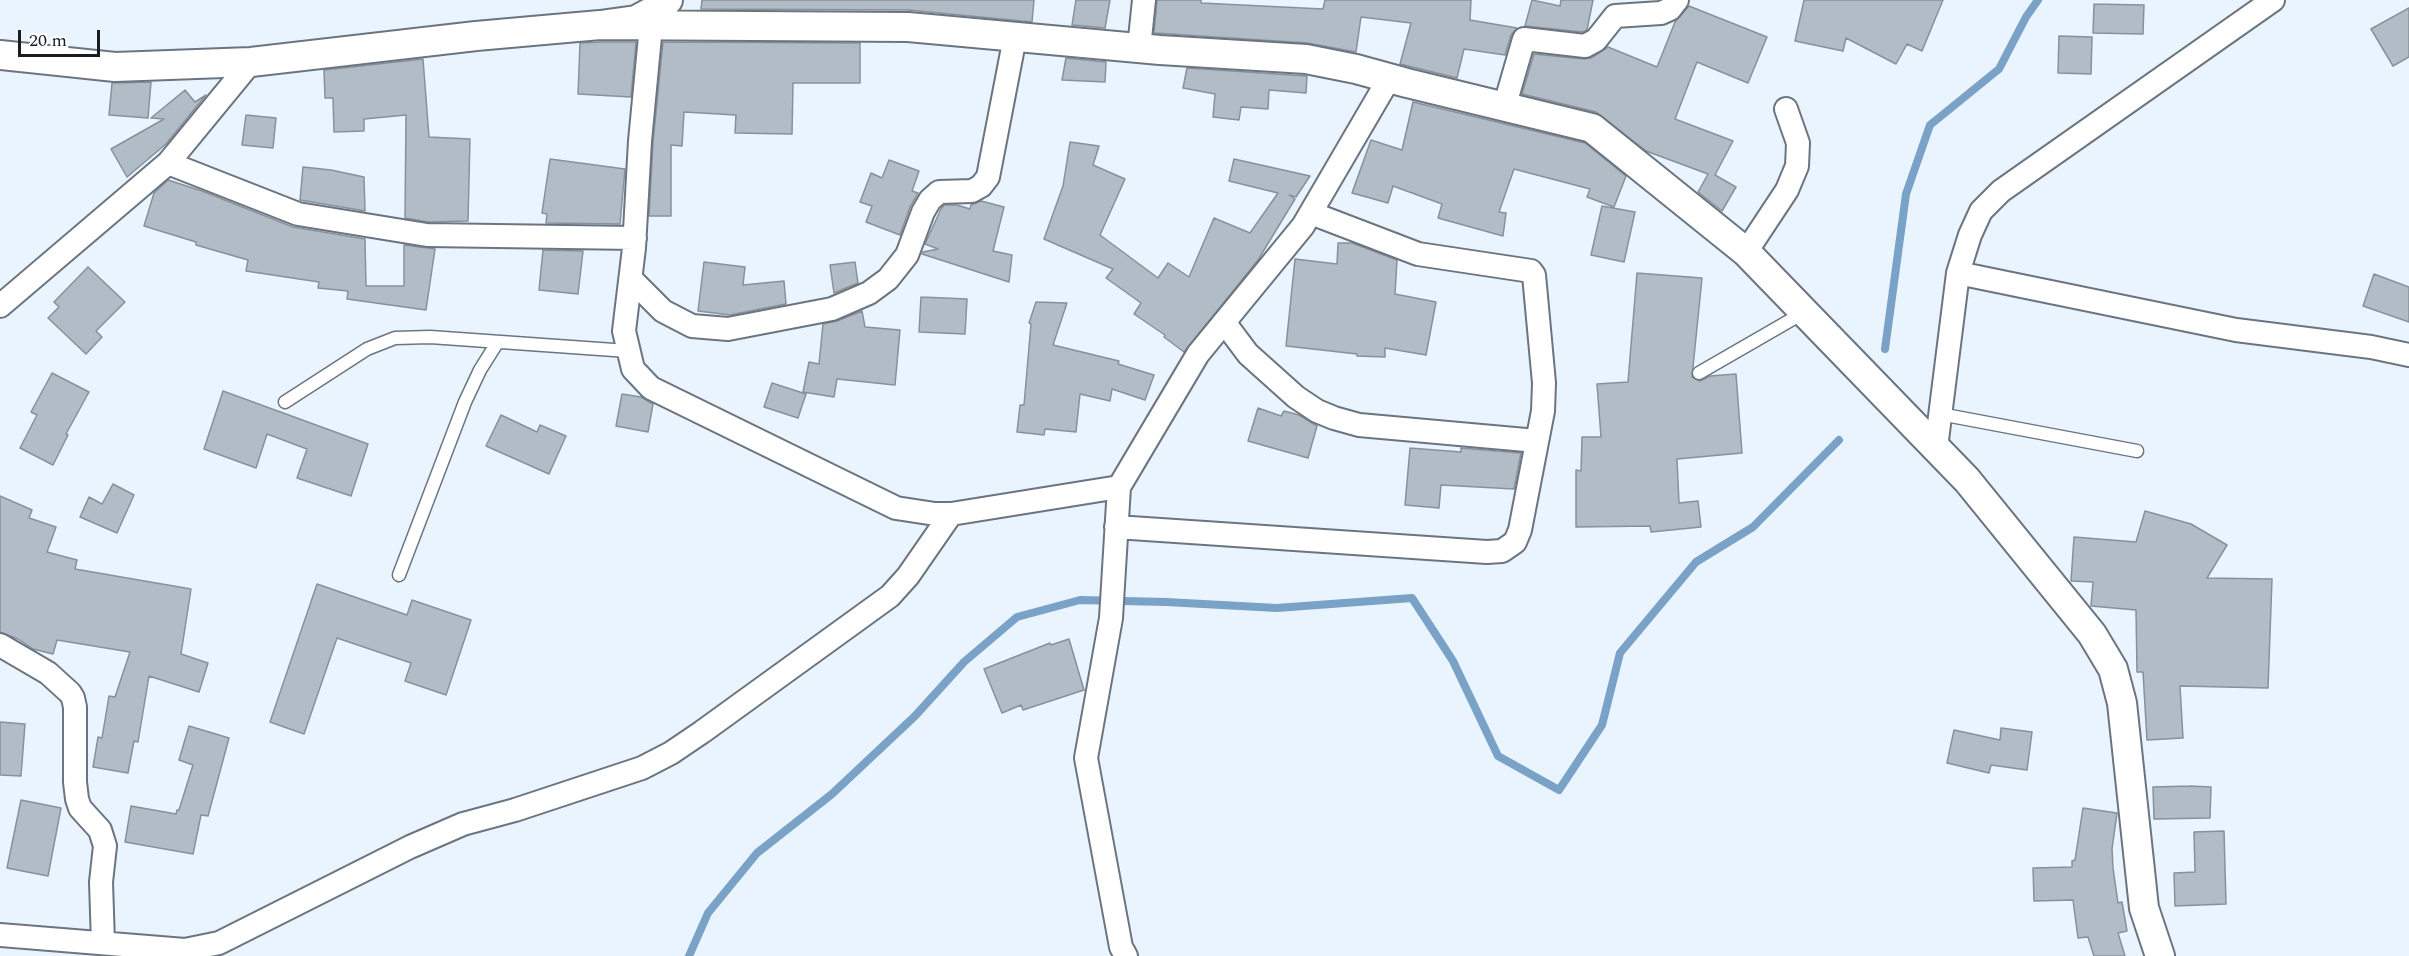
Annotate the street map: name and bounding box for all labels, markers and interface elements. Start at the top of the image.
scale bar [21,18,104,56]
text: 20 m [29,27,67,54]

